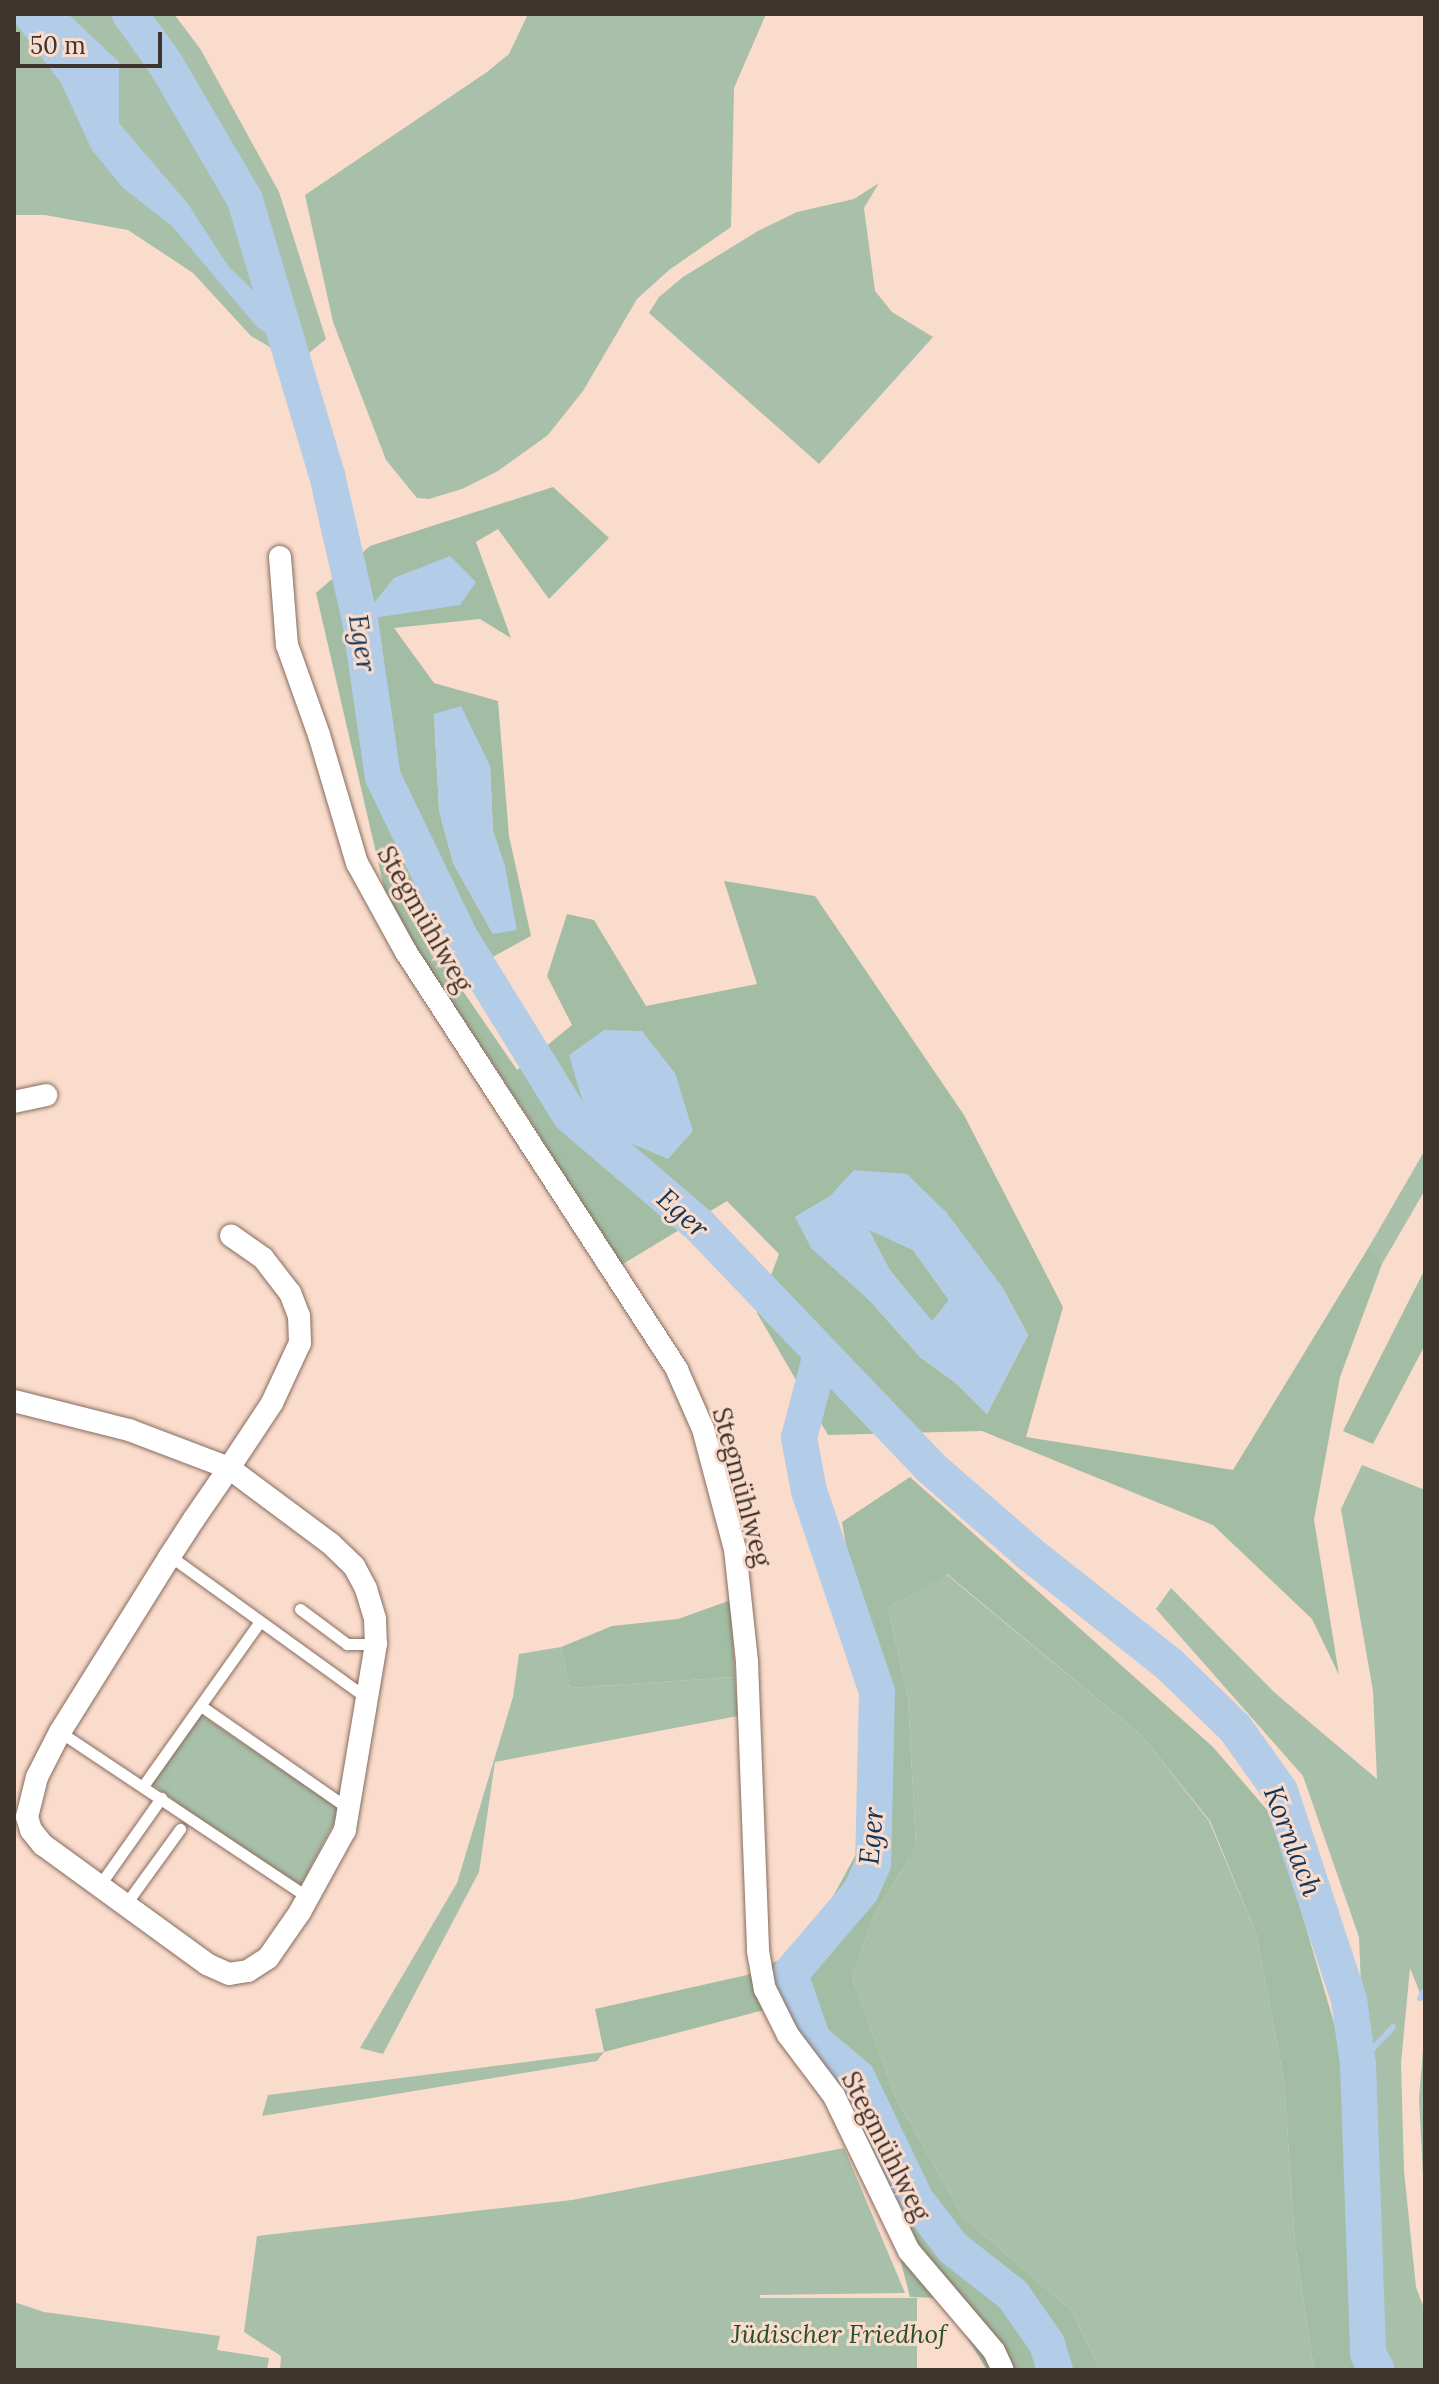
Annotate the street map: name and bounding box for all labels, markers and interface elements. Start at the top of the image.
scale bar [20,16,166,66]
text: 50 m [30,30,86,61]
water label: Eger [342,612,384,674]
street label: Stegmühlweg [371,840,479,998]
water label: Eger [650,1181,716,1245]
street label: Stegmühlweg [706,1404,778,1570]
water label: Kornlach [1257,1781,1329,1901]
water label: Eger [852,1806,890,1866]
street label: Stegmühlweg [835,2066,937,2226]
park label: Jüdischer Friedhof [731,2318,947,2350]

